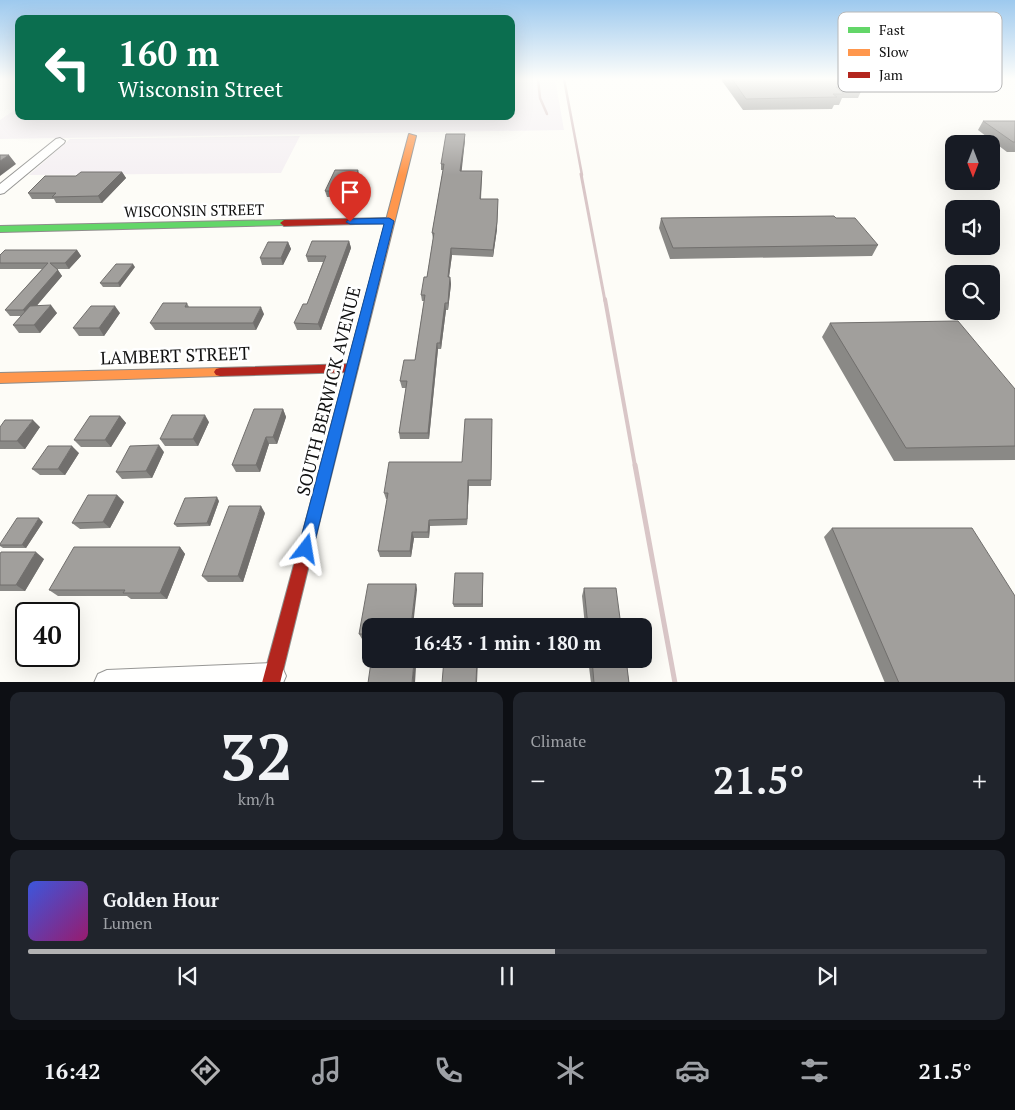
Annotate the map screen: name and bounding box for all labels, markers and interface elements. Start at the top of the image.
legend [838,12,1002,92]
text: Fast [879,20,906,39]
text: 160 m [118,30,219,76]
icon: left [35,35,100,100]
text: Slow [879,42,909,61]
text: Jam [879,65,903,84]
text: Wisconsin Street [118,74,283,103]
north arrow [945,135,1000,190]
map controls [945,135,1000,320]
pin [329,171,371,222]
icon: arrive [336,178,364,206]
street label: WISCONSIN STREET [124,199,264,221]
button: sound [945,200,1000,255]
button: search [945,265,1000,320]
street label: SOUTH BERWICK AVENUE [290,284,366,498]
street label: LAMBERT STREET [100,340,250,370]
position arrow [279,522,331,574]
speed limit sign: 40 [15,602,80,667]
text: 16:43 · 1 min · 180 m [413,630,601,655]
text: 32 [220,712,293,799]
text: Climate [531,730,586,752]
text: 21.5° [713,755,804,805]
text: − [531,762,545,799]
text: + [972,762,987,799]
text: km/h [238,788,275,810]
text: Golden Hour [103,887,219,912]
text: Lumen [103,912,152,934]
icon: previous [174,962,202,990]
icon: pause [493,962,521,990]
icon: next [813,962,841,990]
icon: directions [188,1053,223,1088]
icon: music [309,1053,344,1088]
icon: phone [431,1053,466,1088]
icon: climate [553,1053,588,1088]
icon: car [675,1053,710,1088]
icon: filters [797,1053,832,1088]
text: 16:42 [43,1056,101,1085]
text: 21.5° [919,1056,972,1085]

